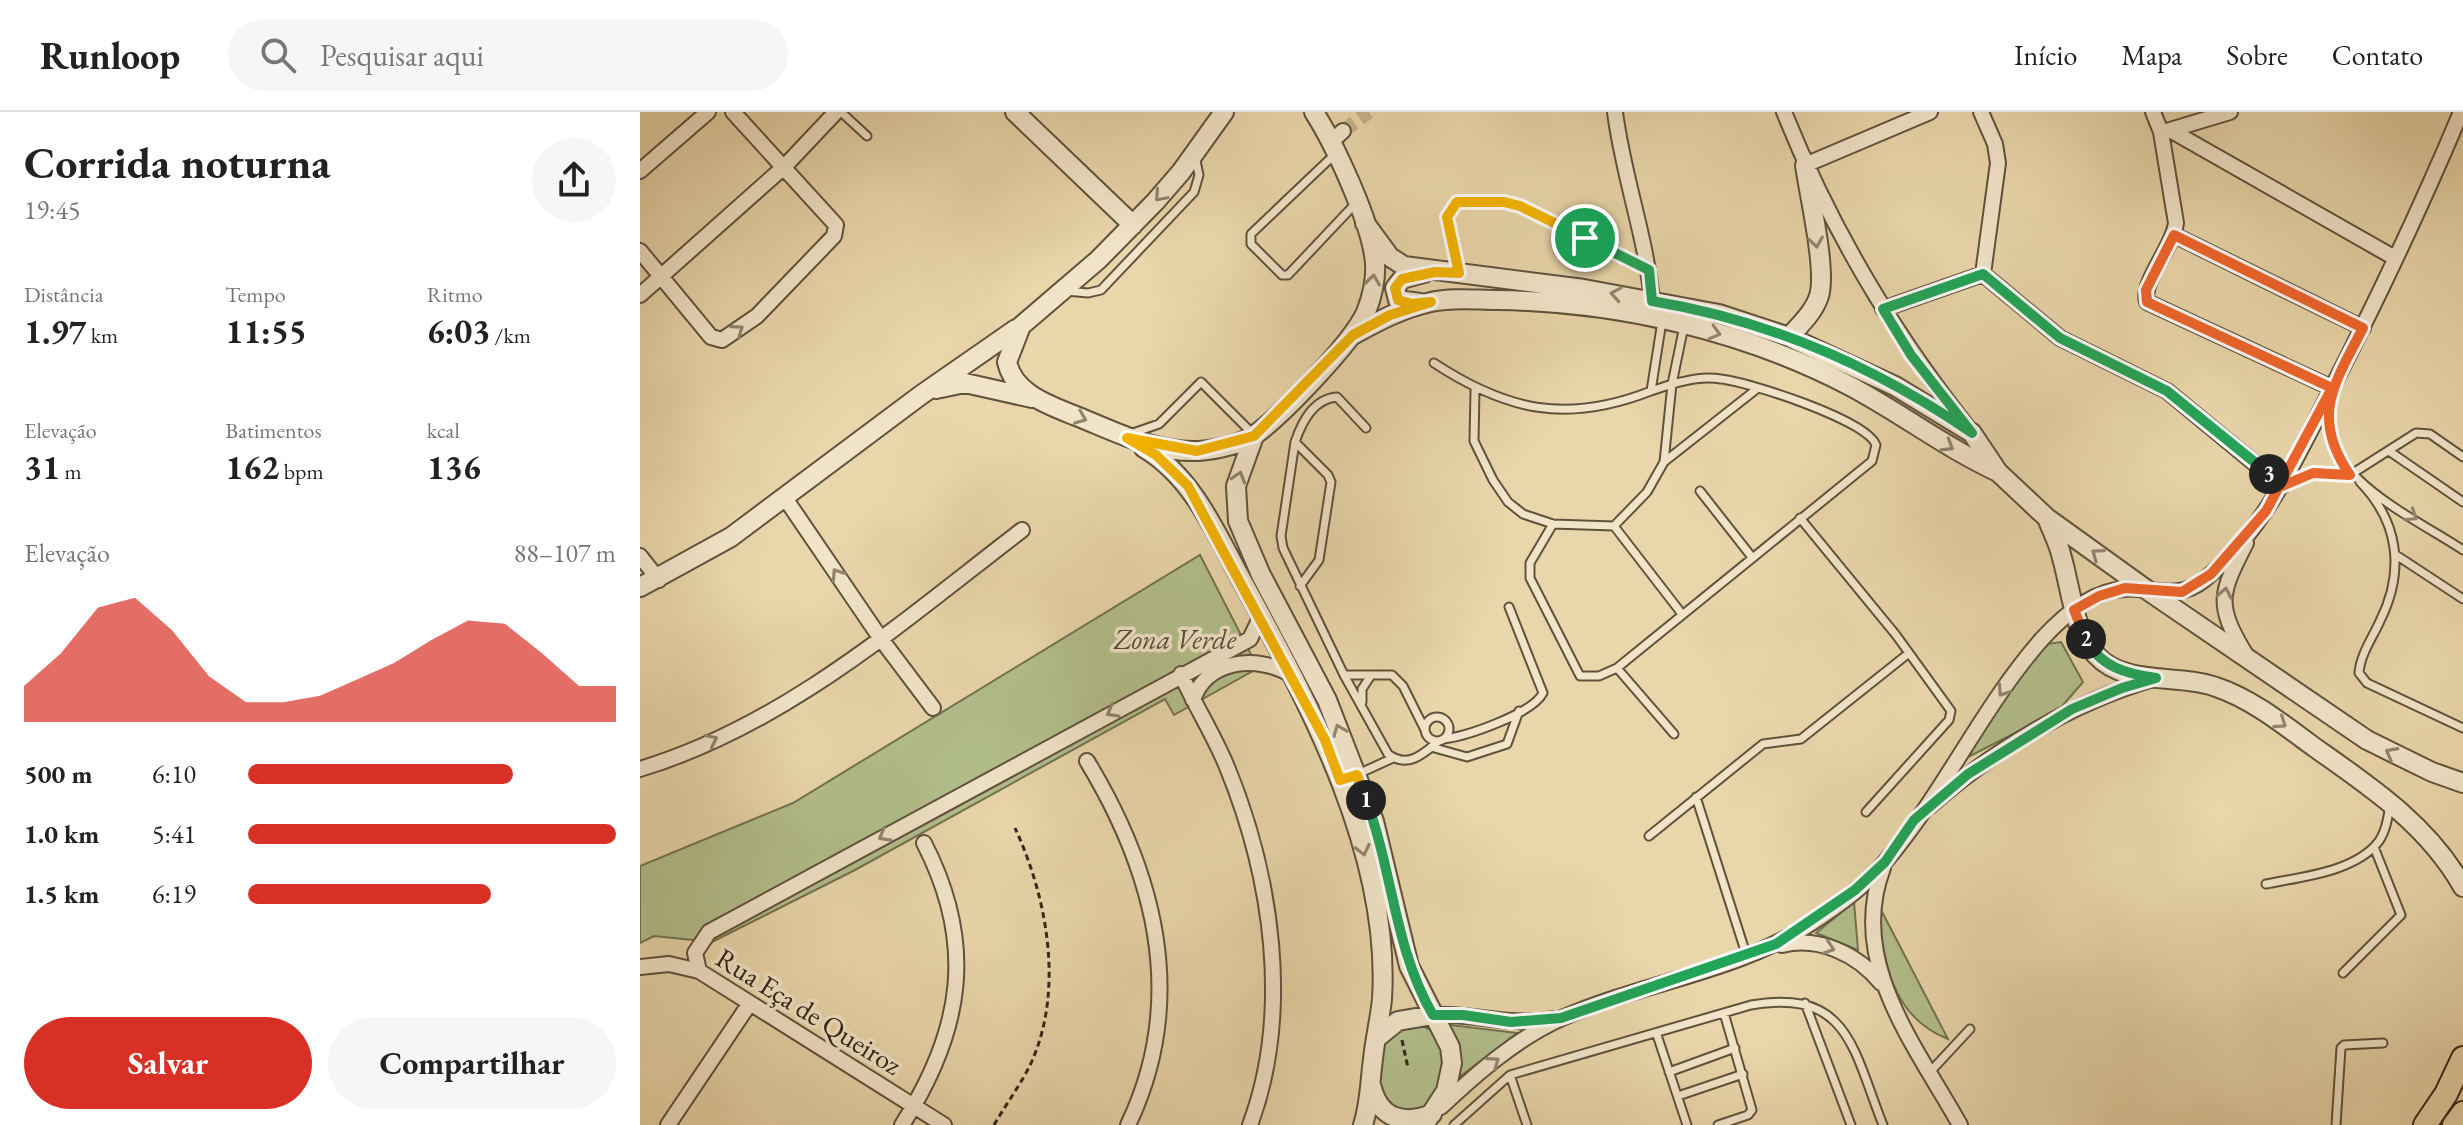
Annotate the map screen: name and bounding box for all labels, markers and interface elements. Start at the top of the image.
search box [228,19,788,91]
text: Runloop [40,31,180,80]
icon: search [256,33,300,77]
text: Pesquisar aqui [320,36,484,75]
text: Início [2014,37,2077,73]
text: Mapa [2121,37,2182,73]
text: Sobre [2226,37,2288,73]
text: Contato [2332,37,2423,73]
text: Corrida noturna [24,134,331,191]
button: share [532,138,616,222]
one-way arrow [1155,187,1169,202]
text: 19:45 [24,193,80,227]
pin [1551,204,1619,272]
icon: arrive [1563,216,1607,260]
one-way arrow [1807,235,1824,249]
one-way arrow [1364,273,1381,287]
text: Distância [24,280,104,309]
text: Tempo [225,280,286,309]
text: Ritmo [427,280,483,309]
one-way arrow [1609,287,1622,304]
text: 1.97 [24,309,86,353]
text: 11:55 [225,309,307,353]
text: 6:03 [427,309,490,353]
text: km [86,321,118,350]
text: /km [490,321,531,350]
one-way arrow [1707,324,1721,341]
one-way arrow [729,325,744,340]
one-way arrow [1073,408,1087,425]
text: Elevação [24,416,97,445]
text: Batimentos [225,416,322,445]
text: kcal [427,416,460,445]
one-way arrow [1939,436,1953,451]
text: 31 [24,445,60,489]
text: 162 [225,445,279,489]
text: 136 [427,445,481,489]
pin: 3 [2249,454,2289,494]
text: m [60,457,82,486]
text: bpm [279,457,324,486]
text: 3 [2263,459,2275,488]
one-way arrow [1230,471,1246,485]
one-way arrow [2403,506,2417,521]
text: Elevação [24,536,110,570]
text: 88–107 m [514,536,616,570]
one-way arrow [2091,549,2106,564]
one-way arrow [832,569,847,583]
one-way arrow [2215,587,2232,600]
pin: 2 [2066,619,2106,659]
park label: Zona Verde [1113,621,1237,657]
text: 2 [2080,624,2092,653]
one-way arrow [1998,682,2013,697]
one-way arrow [1106,702,1121,717]
one-way arrow [2272,714,2287,729]
one-way arrow [1332,724,1348,738]
one-way arrow [704,734,719,750]
one-way arrow [2385,747,2400,762]
text: 500 m [24,757,92,791]
text: 6:10 [152,757,196,791]
pin: 1 [1346,780,1386,820]
text: 1 [1360,785,1372,814]
text: 1.0 km [24,817,99,851]
text: 5:41 [152,817,196,851]
one-way arrow [878,827,892,842]
one-way arrow [1354,842,1371,856]
text: 1.5 km [24,877,99,911]
text: 6:19 [152,877,196,911]
street label: Rua Eça de Queiroz [709,939,909,1083]
one-way arrow [1822,939,1836,955]
button: Salvar [24,1017,312,1109]
button: Compartilhar [328,1017,616,1109]
one-way arrow [1485,1057,1499,1072]

